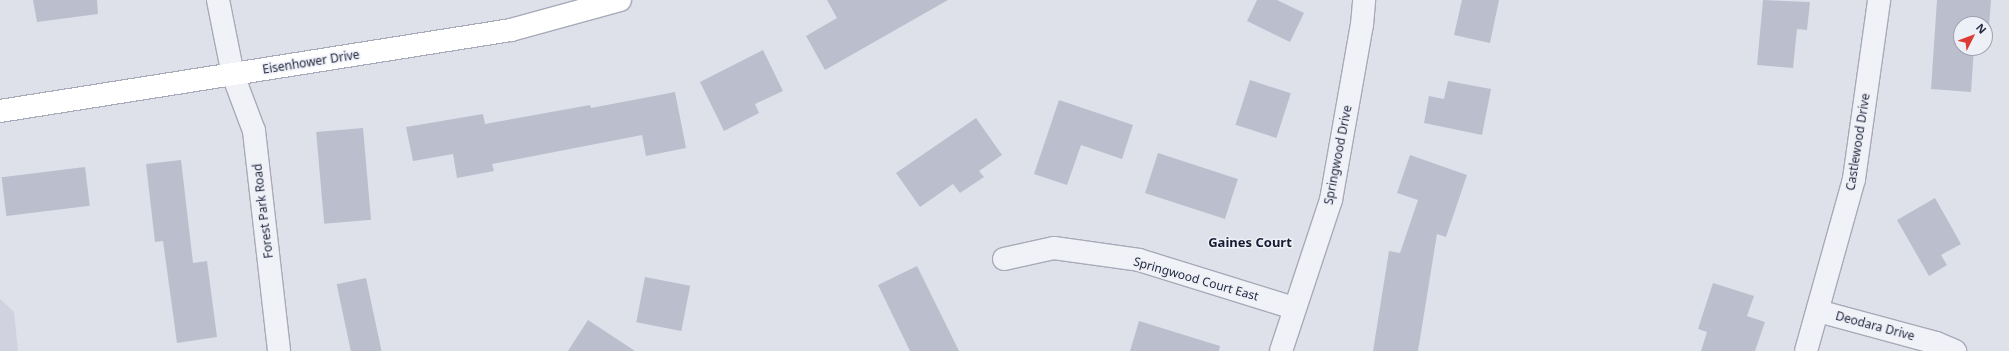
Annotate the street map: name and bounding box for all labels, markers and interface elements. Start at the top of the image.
north arrow [1953,16,1993,56]
text: N [1973,20,1990,37]
street label: Eisenhower Drive [261,47,361,77]
street label: Castlewood Drive [1843,92,1873,192]
street label: Springwood Drive [1321,104,1355,206]
street label: Forest Park Road [250,163,276,259]
district label: Gaines Court [1208,234,1292,250]
street label: Springwood Court East [1132,254,1260,304]
street label: Deodara Drive [1834,309,1916,343]

